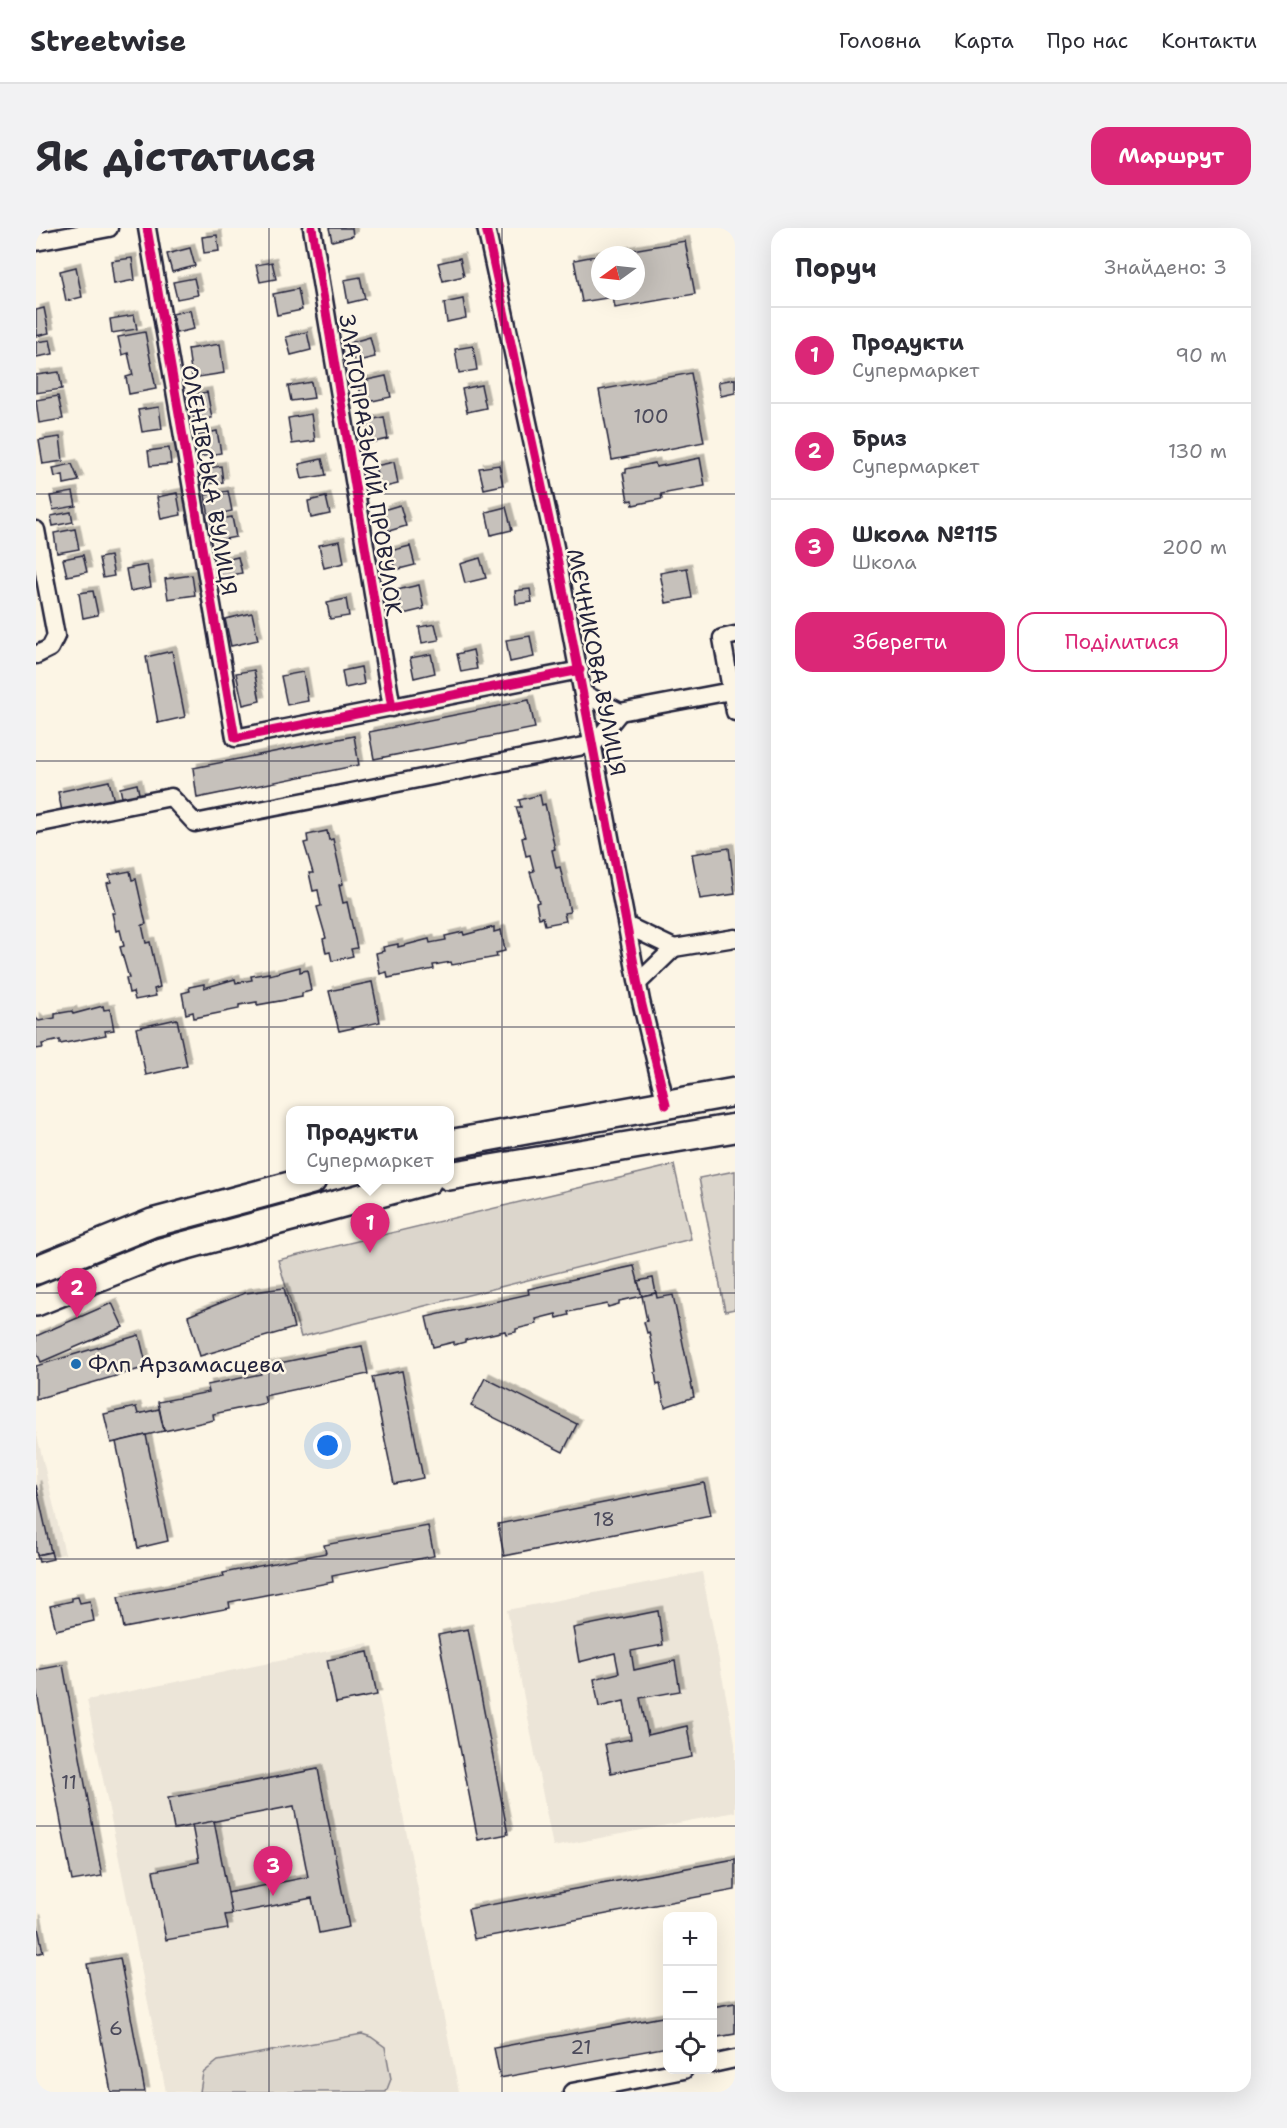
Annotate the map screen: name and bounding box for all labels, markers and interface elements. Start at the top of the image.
text: Streetwise [30,22,186,60]
text: Головна [839,27,921,55]
text: Карта [954,27,1014,55]
text: Про нас [1047,27,1128,55]
text: Контакти [1161,27,1257,55]
button: Маршрут [1091,127,1251,185]
text: Як дістатися [36,128,316,184]
north arrow [591,246,645,300]
text: Поруч [795,250,877,285]
text: Знайдено: 3 [1104,254,1227,280]
street label: ЗЛАТОПРАЗЬКИЙ ПРОВУЛОК [332,312,409,618]
text: Продукти [852,328,964,357]
text: 1 [810,342,819,368]
text: 90 m [1175,342,1227,368]
text: Супермаркет [852,357,979,383]
street label: ОЛЕНІВСЬКА ВУЛИЦЯ [175,362,244,598]
house number: 100 [633,403,669,429]
text: Бриз [852,424,907,453]
text: 2 [808,438,822,464]
text: 130 m [1168,438,1227,464]
text: Супермаркет [852,453,979,479]
text: Школа №115 [852,520,998,549]
text: 3 [808,534,822,560]
text: 200 m [1162,534,1227,560]
street label: МЄЧНИКОВА ВУЛИЦЯ [560,546,633,778]
text: Школа [852,549,917,575]
button: Зберегти [795,612,1005,672]
button: Поділитися [1017,612,1227,672]
popup [286,1106,454,1184]
text: Продукти [306,1118,418,1147]
text: Супермаркет [306,1147,434,1173]
pin: 1 [350,1204,390,1253]
pin: 2 [58,1268,96,1318]
place label: Флп Арзамасцева [88,1350,285,1379]
marker: Флп Арзамасцева [69,1357,83,1371]
your location [313,1431,342,1460]
house number: 18 [593,1506,615,1532]
house number: 11 [61,1769,77,1795]
pin: 3 [254,1846,292,1896]
map controls [663,1912,717,2074]
button: + [663,1912,717,1966]
button: − [663,1966,717,2020]
house number: 6 [109,2015,123,2041]
button: locate [663,2020,717,2074]
house number: 21 [570,2034,592,2060]

